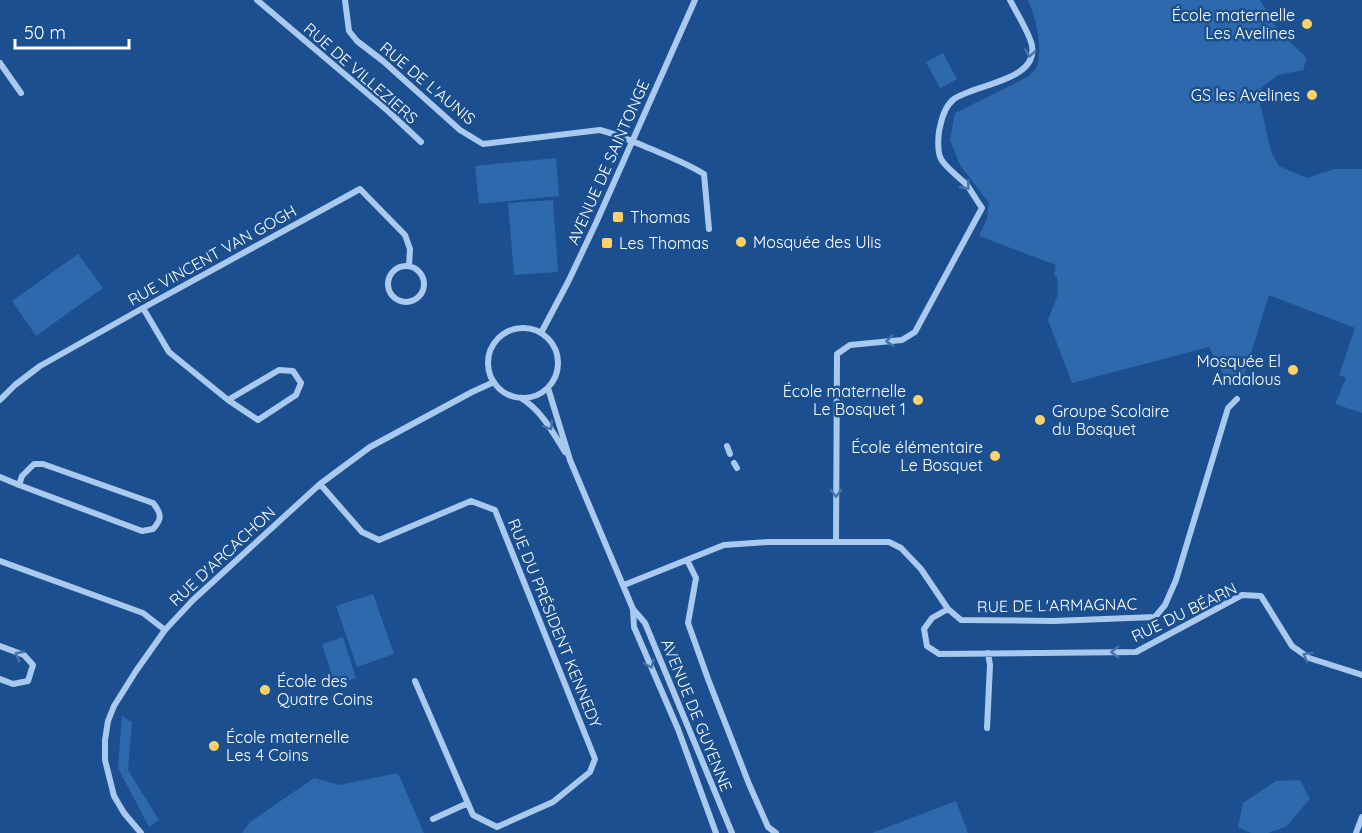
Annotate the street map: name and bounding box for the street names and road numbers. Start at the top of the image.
street label: RUE DE VILLEZIERS [300,18,422,128]
street label: RUE DE L'AUNIS [376,37,480,129]
street label: AVENUE DE SAINTONGE [563,76,653,248]
street label: RUE VINCENT VAN GOGH [124,200,300,310]
street label: RUE D'ARCACHON [165,502,279,610]
street label: RUE DU PRÉSIDENT KENNEDY [504,516,606,730]
street label: RUE DU BÉARN [1128,578,1240,646]
street label: RUE DE L'ARMAGNAC [977,594,1137,616]
street label: AVENUE DE GUYENNE [657,636,737,794]

